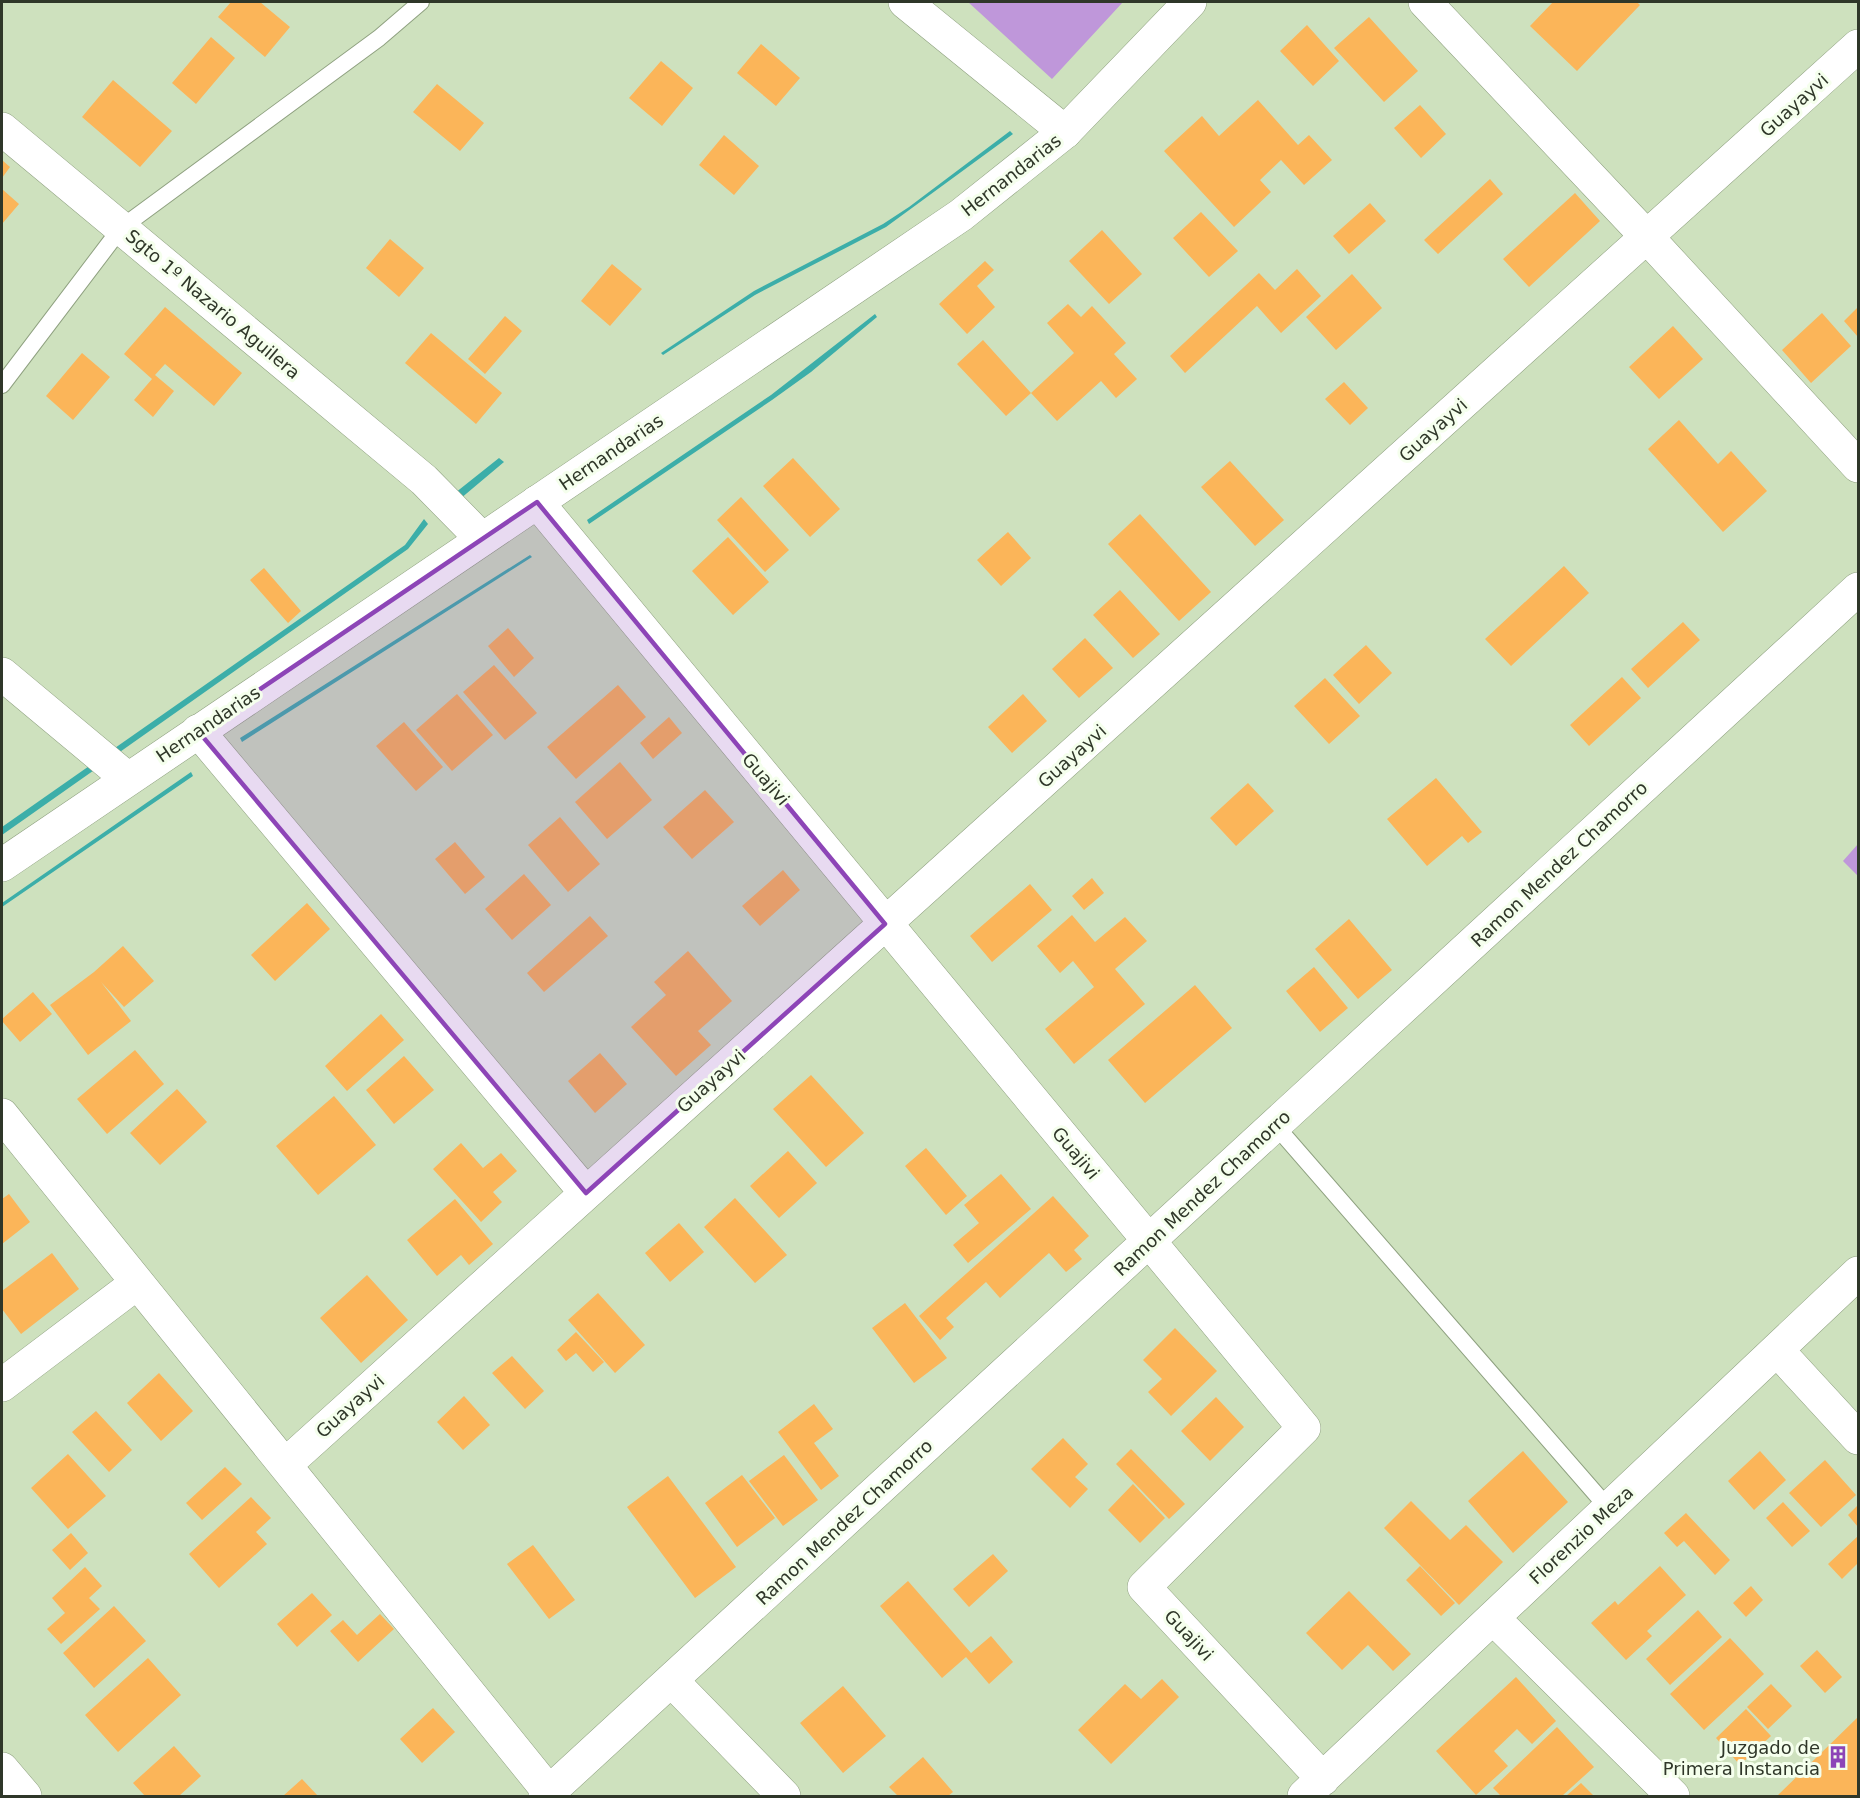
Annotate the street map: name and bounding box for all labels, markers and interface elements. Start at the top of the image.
street label: Guayayvi [1756,69,1832,141]
street label: Hernandarias [957,130,1065,220]
street label: Sgto 1º Nazario Aguilera [122,225,304,383]
street label: Guayayvi [1395,394,1471,466]
street label: Hernandarias [555,410,667,494]
street label: Hernandarias [152,682,264,766]
street label: Guayayvi [1034,720,1110,792]
street label: Guajivi [738,748,794,810]
street label: Ramon Mendez Chamorro [1467,777,1651,951]
street label: Guayayvi [673,1045,749,1117]
street label: Ramon Mendez Chamorro [1110,1106,1294,1280]
street label: Guajivi [1048,1122,1104,1184]
street label: Guayayvi [312,1370,388,1442]
street label: Ramon Mendez Chamorro [752,1435,936,1609]
street label: Florenzio Meza [1525,1482,1637,1588]
street label: Guajivi [1160,1605,1218,1665]
place label: Juzgado de Primera Instancia [1663,1737,1820,1779]
building icon: Juzgado de Primera Instancia [1825,1744,1851,1770]

